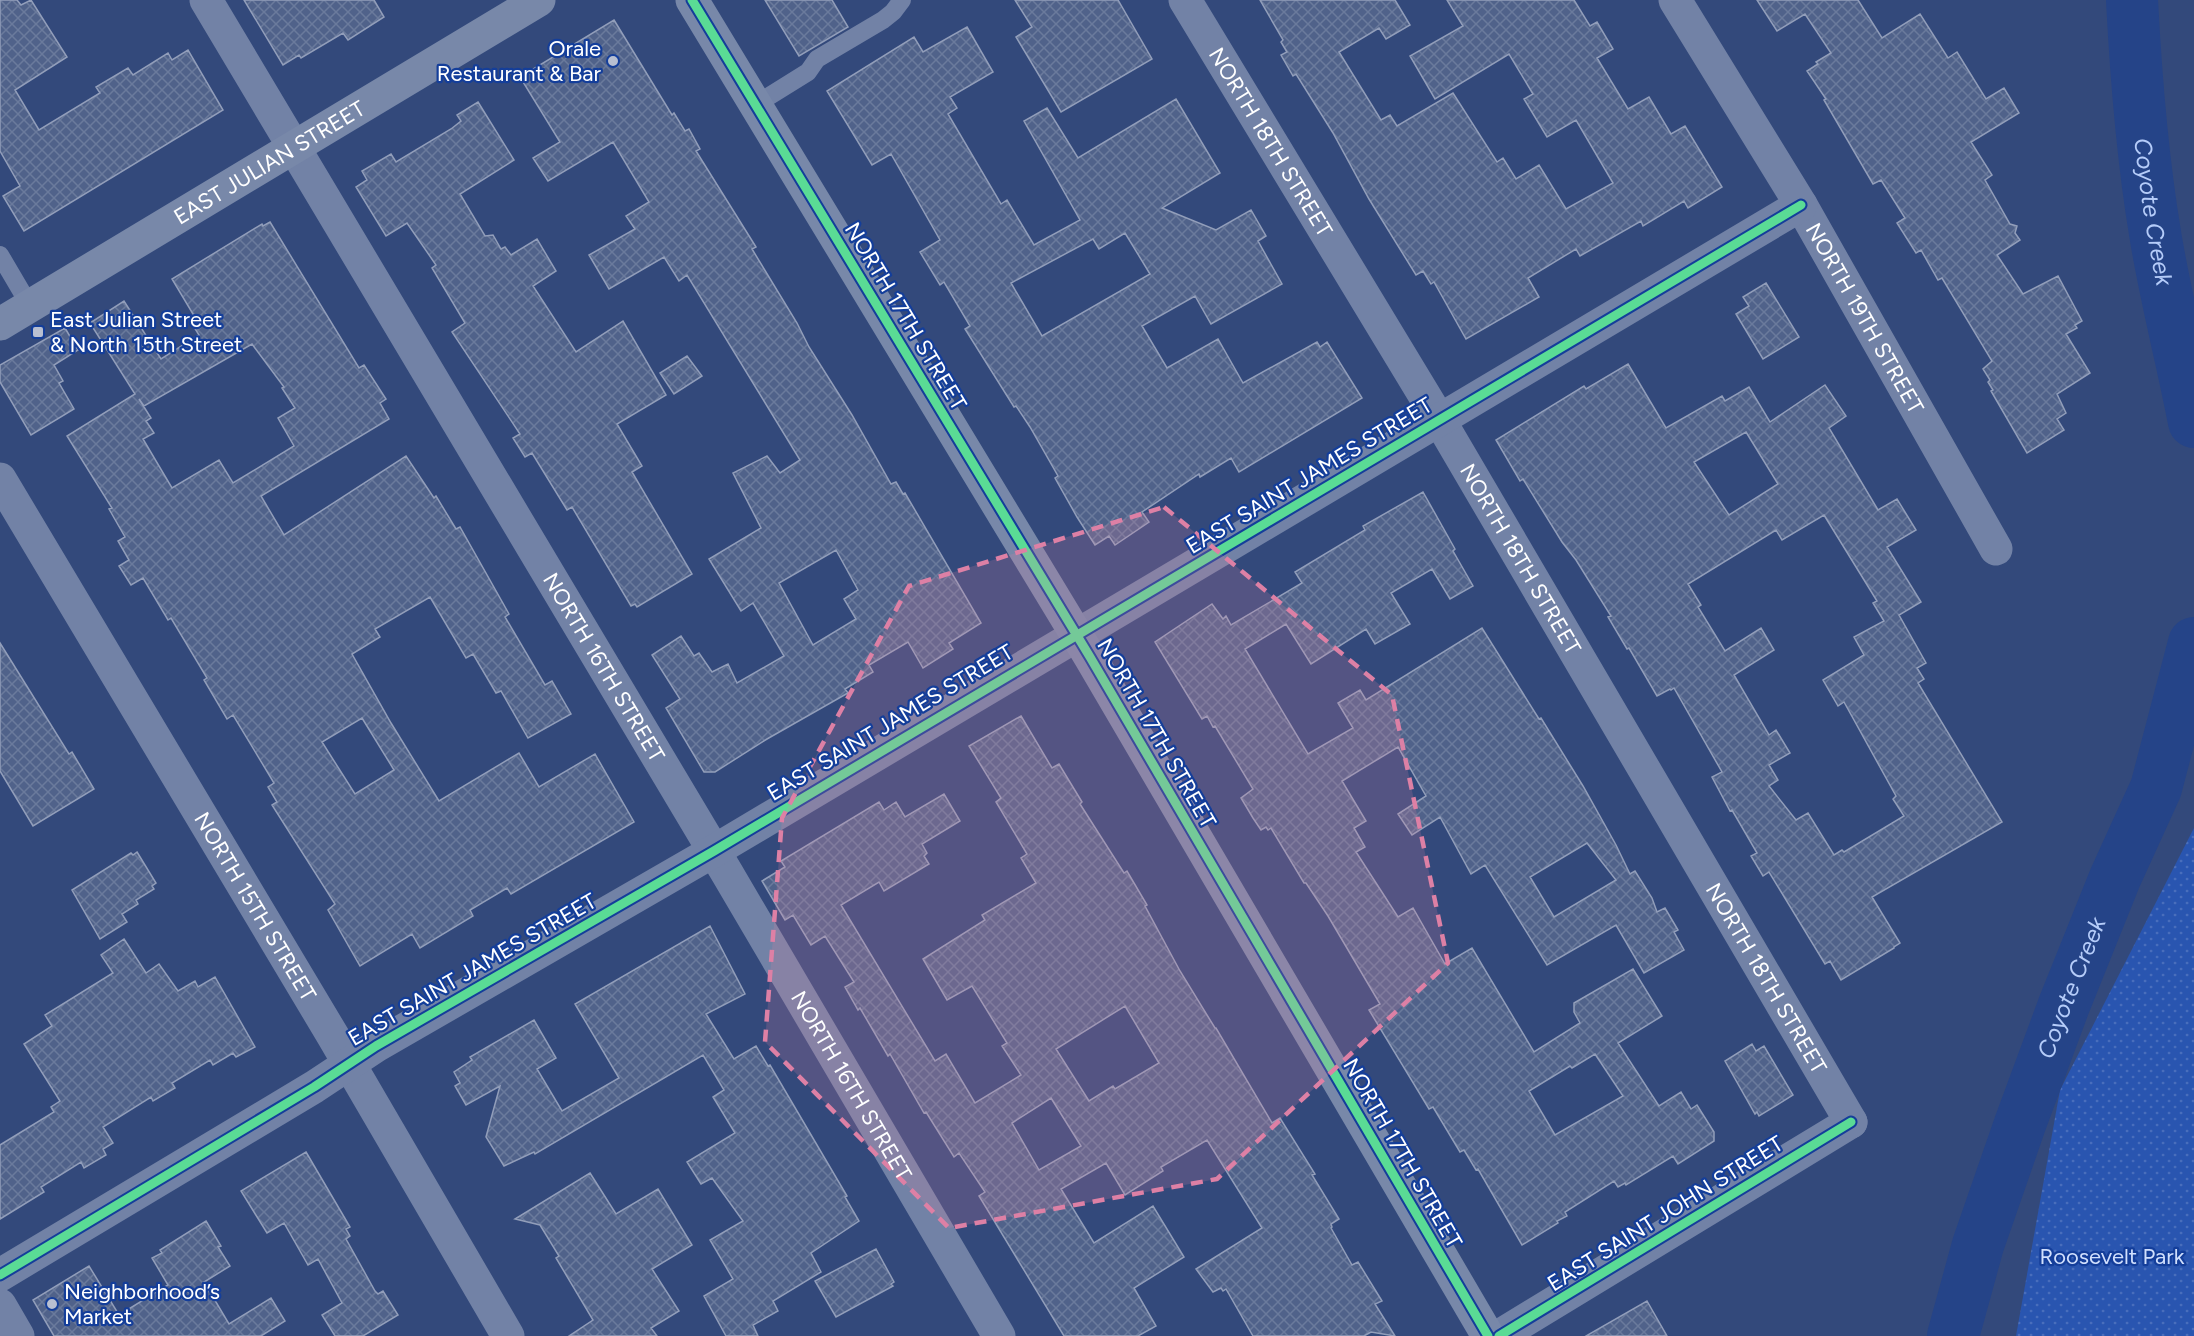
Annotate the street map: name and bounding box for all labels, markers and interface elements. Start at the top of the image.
place label: Orale Restaurant & Bar [437,35,602,87]
street label: NORTH 18TH STREET [1203,43,1338,242]
marker: Orale Restaurant & Bar [606,54,620,68]
street label: EAST JULIAN STREET [169,95,370,230]
water label: Coyote Creek [2128,136,2180,289]
street label: NORTH 17TH STREET [839,217,972,415]
street label: NORTH 19TH STREET [1800,218,1929,419]
place label: East Julian Street & North 15th Street [50,306,242,358]
marker: East Julian Street & North 15th Street [31,325,45,339]
street label: EAST SAINT JAMES STREET [1181,391,1437,560]
street label: NORTH 18TH STREET [1454,459,1587,659]
street label: NORTH 16TH STREET [537,568,671,767]
street label: NORTH 17TH STREET [1091,634,1222,833]
street label: EAST SAINT JAMES STREET [762,638,1018,807]
street label: NORTH 15TH STREET [188,807,322,1006]
street label: NORTH 18TH STREET [1700,878,1833,1078]
street label: EAST SAINT JAMES STREET [343,887,601,1052]
water label: Coyote Creek [2031,912,2112,1062]
street label: NORTH 16TH STREET [785,986,918,1185]
street label: NORTH 17TH STREET [1337,1054,1468,1253]
street label: EAST SAINT JOHN STREET [1542,1130,1788,1297]
park label: Roosevelt Park [2040,1243,2185,1270]
place label: Neighborhood’s Market [64,1278,220,1330]
marker: Neighborhood’s Market [45,1297,59,1311]

